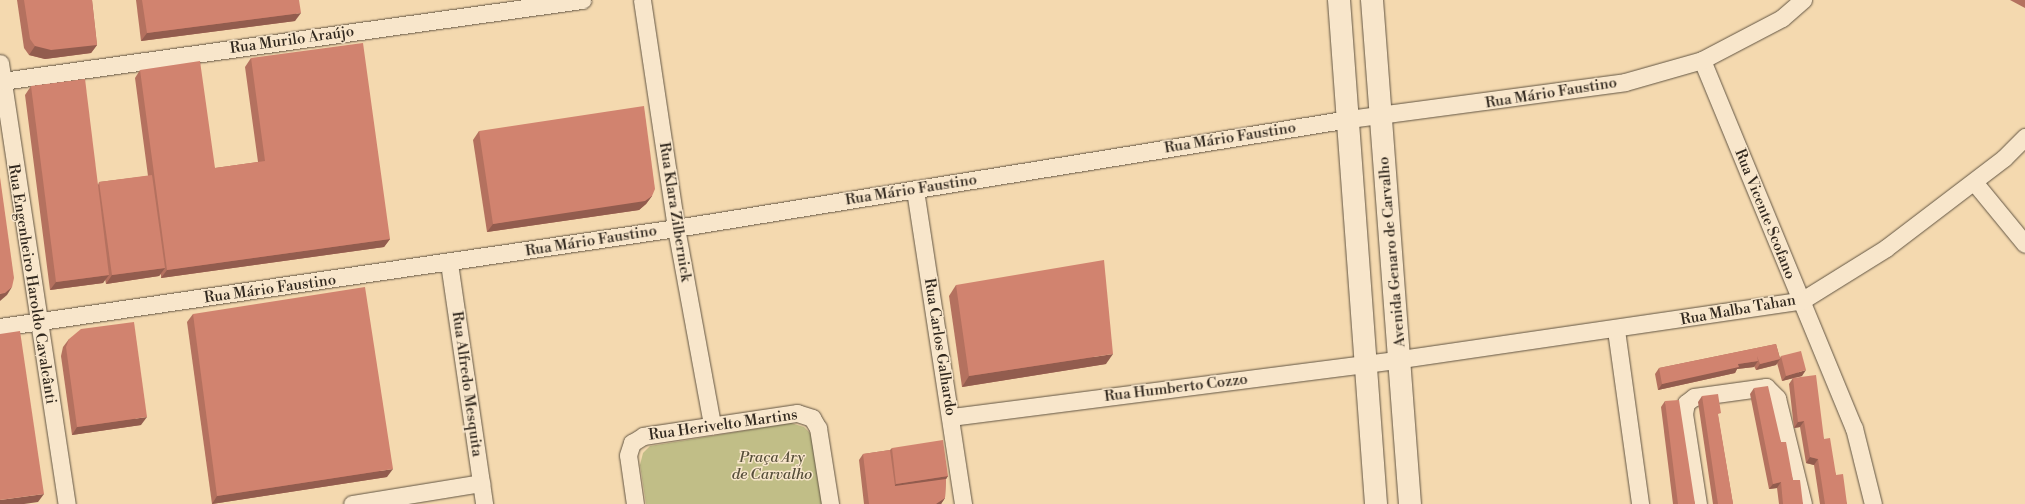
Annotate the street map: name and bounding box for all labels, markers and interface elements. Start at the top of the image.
street label: Rua Murilo Araújo [229,22,355,58]
street label: Rua Mário Faustino [1484,74,1618,112]
street label: Rua Mário Faustino [1163,119,1297,157]
street label: Rua Klara Zilbernick [655,141,695,283]
street label: Rua Vicente Scofano [1731,146,1799,282]
street label: Avenida Genaro de Carvalho [1375,156,1409,348]
street label: Rua Engenheiro Haroldo Cavalcânti [4,163,60,405]
street label: Rua Mário Faustino [844,171,978,209]
street label: Rua Mário Faustino [524,222,658,260]
street label: Rua Mário Faustino [203,271,337,307]
street label: Rua Carlos Galhardo [920,277,960,417]
street label: Rua Malba Tahan [1679,291,1797,329]
street label: Rua Alfredo Mesquita [448,310,486,458]
street label: Rua Humberto Cozzo [1103,370,1249,406]
street label: Rua Herivelto Martins [647,406,799,444]
park label: Praça Ary de Carvalho [732,448,812,483]

